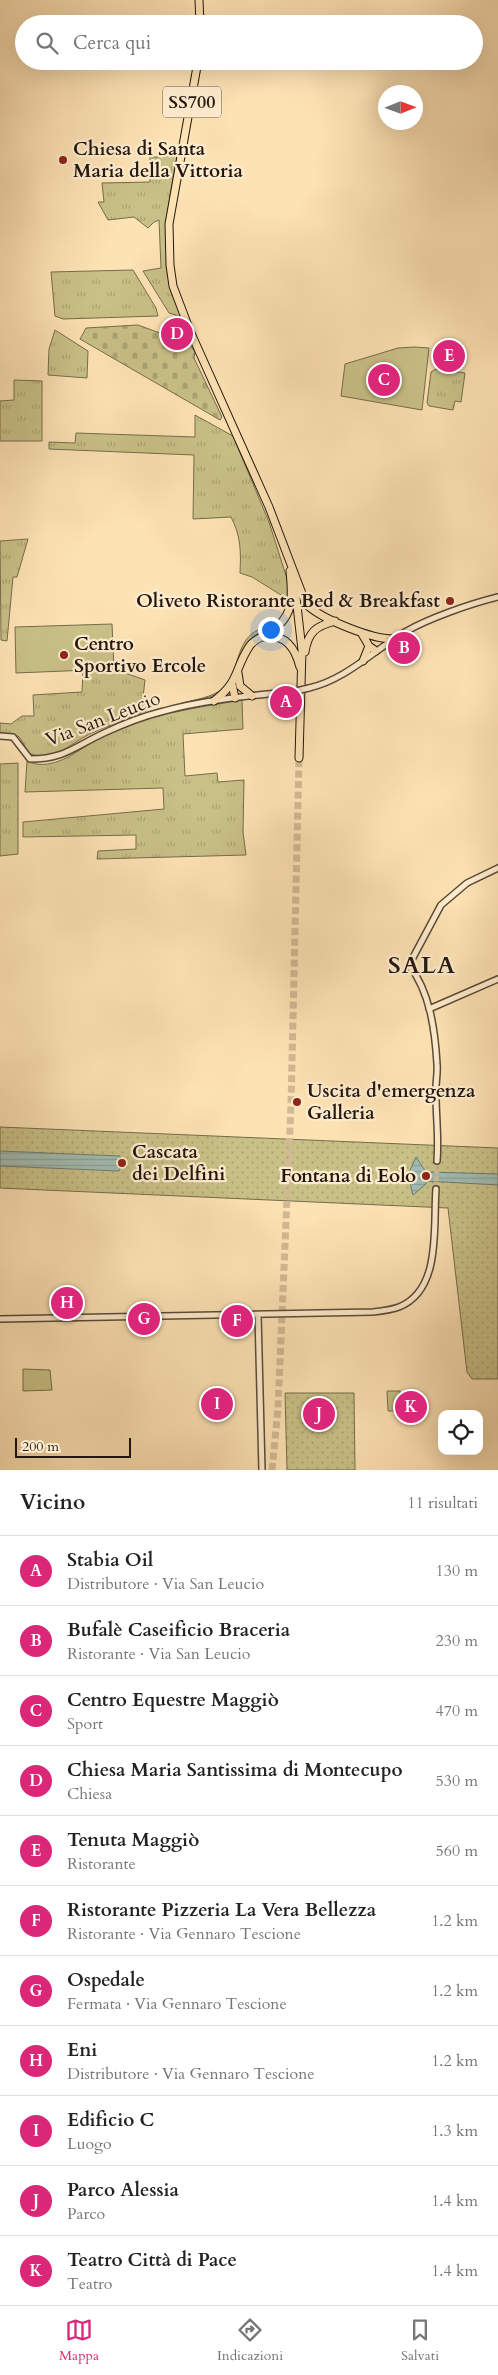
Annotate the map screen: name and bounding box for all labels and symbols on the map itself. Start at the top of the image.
north arrow [378,85,423,130]
road number: SS700 [163,86,221,118]
place label: Chiesa di Santa Maria della Vittoria [73,136,244,184]
marker: Chiesa di Santa Maria della Vittoria [57,154,69,166]
pin: D [161,315,193,353]
pin: E [433,337,465,375]
pin: C [368,361,400,399]
place label: Oliveto Ristorante Bed & Breakfast [136,588,440,614]
marker: Oliveto Ristorante Bed & Breakfast [444,595,456,607]
your location [258,617,284,643]
pin: B [388,629,420,667]
place label: Centro Sportivo Ercole [74,631,206,679]
marker: Centro Sportivo Ercole [58,649,70,661]
pin: A [270,683,302,721]
street label: Via San Leucio [42,685,164,753]
district label: SALA [388,949,456,982]
place label: Uscita d'emergenza Galleria [307,1078,476,1126]
marker: Uscita d'emergenza Galleria [291,1096,303,1108]
place label: Cascata dei Delfini [132,1139,225,1187]
marker: Cascata dei Delfini [116,1157,128,1169]
place label: Fontana di Eolo [280,1163,416,1189]
marker: Fontana di Eolo [420,1170,432,1182]
pin: H [51,1284,83,1322]
pin: G [128,1300,160,1338]
pin: F [221,1302,253,1340]
pin: I [201,1385,233,1423]
pin: K [395,1388,427,1426]
pin: J [303,1395,335,1433]
scale bar [15,1435,131,1458]

